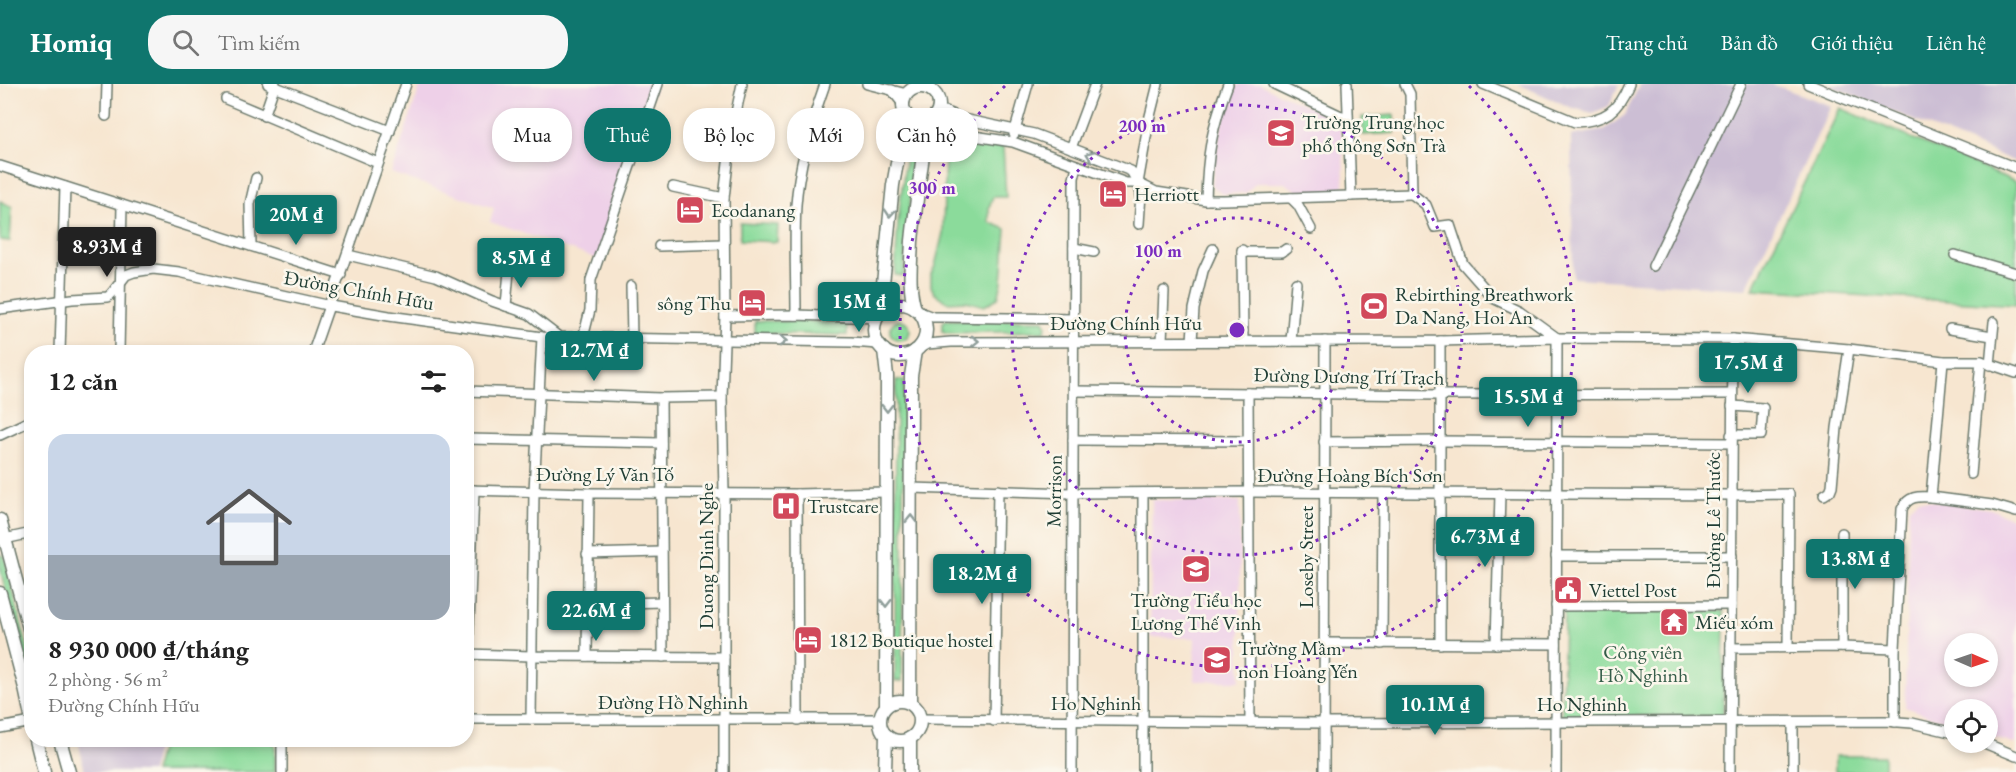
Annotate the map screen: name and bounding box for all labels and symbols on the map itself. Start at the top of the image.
place label: Trường Trung học phổ thông Sơn Trà [1302,109,1446,158]
text: 200 m [1118,114,1166,137]
school or university icon: Trường Trung học phổ thông Sơn Trà [1265,117,1297,149]
one-way arrow [1085,150,1096,162]
text: 300 m [908,176,956,199]
hotel icon: Herriott [1097,178,1129,210]
place label: Herriott [1134,181,1199,207]
hotel icon: Ecodanang [674,194,706,226]
pin: 20M ₫ [254,195,338,246]
place label: Ecodanang [711,197,796,223]
one-way arrow [884,208,897,217]
pin: 8.93M ₫ [52,227,162,278]
pin: 8.5M ₫ [472,238,570,289]
text: 100 m [1134,239,1182,262]
street label: Đường Chính Hữu [282,264,437,316]
place label: Rebirthing Breathwork Da Nang, Hoi An [1395,281,1574,330]
pin: 15M ₫ [817,282,901,333]
hotel icon: sông Thu [736,287,768,319]
place label: sông Thu [657,290,731,316]
sports icon: Rebirthing Breathwork Da Nang, Hoi An [1358,290,1390,322]
street label: Đường Chính Hữu [1050,310,1202,336]
centre of rings [1227,320,1247,340]
pin: 12.7M ₫ [539,331,649,382]
one-way arrow [779,335,788,347]
one-way arrow [970,335,979,347]
pin: 17.5M ₫ [1693,343,1803,394]
street label: Đường Dương Trí Trạch [1253,361,1445,391]
pin: 15.5M ₫ [1473,377,1583,428]
one-way arrow [881,404,893,413]
street label: Đường Lê Thước [1700,452,1726,588]
street label: Morrison [1040,454,1068,528]
street label: Đường Lý Văn Tố [536,461,674,487]
street label: Đường Hoàng Bích Sơn [1257,462,1443,488]
street label: Duong Dinh Nghe [693,483,719,629]
hospital icon: Trustcare [770,490,802,522]
place label: Trustcare [807,493,879,519]
street label: Loseby Street [1293,505,1319,608]
one-way arrow [905,514,917,523]
pin: 6.73M ₫ [1430,517,1540,568]
pin: 13.8M ₫ [1800,539,1910,590]
school or university icon: Trường Tiểu học Lương Thế Vinh [1180,553,1212,585]
pin: 18.2M ₫ [927,554,1037,605]
public building icon: Viettel Post [1552,574,1584,606]
place label: Viettel Post [1589,577,1677,603]
place label: Trường Tiểu học Lương Thế Vinh [1130,587,1262,636]
pin: 22.6M ₫ [541,591,651,642]
one-way arrow [880,599,892,608]
temple icon: Miếu xóm [1658,606,1690,638]
place label: Miếu xóm [1695,609,1774,635]
hotel icon: 1812 Boutique hostel [792,624,824,656]
place label: 1812 Boutique hostel [829,627,993,653]
north arrow [1944,633,1998,687]
place label: Trường Mầm non Hoàng Yến [1238,635,1358,684]
park label: Công viên Hồ Nghinh [1598,639,1688,688]
school or university icon: Trường Mầm non Hoàng Yến [1201,644,1233,676]
pin: 10.1M ₫ [1380,685,1490,736]
street label: Đường Hồ Nghinh [598,689,748,715]
street label: Ho Nghinh [1051,690,1141,716]
street label: Ho Nghinh [1537,691,1627,717]

